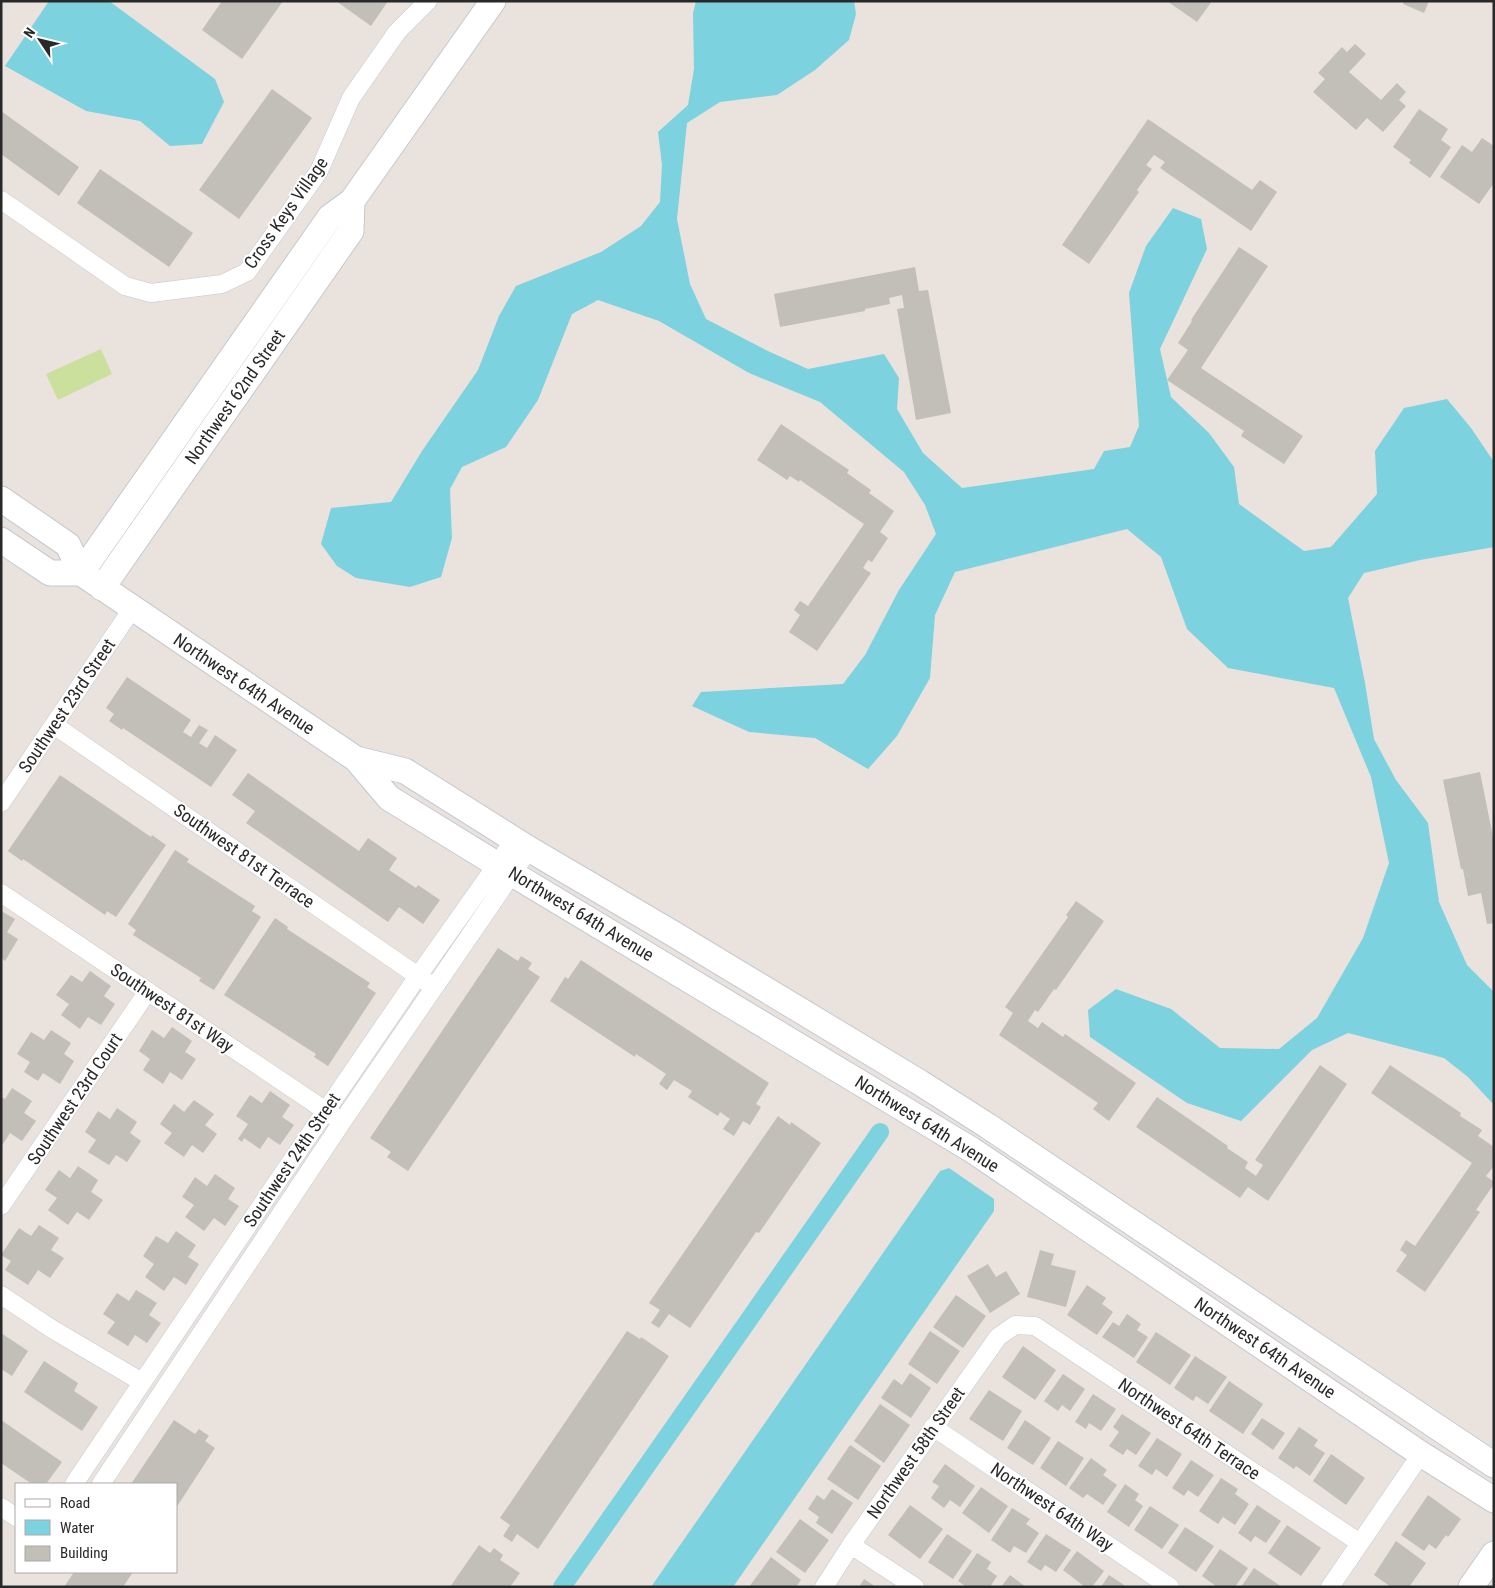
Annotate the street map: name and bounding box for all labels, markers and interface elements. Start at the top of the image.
north arrow [15,15,65,65]
text: N [20,24,38,41]
street label: Cross Keys Village [239,153,332,272]
street label: Northwest 62nd Street [180,325,289,468]
street label: Northwest 64th Avenue [170,629,319,739]
street label: Southwest 23rd Street [14,635,119,777]
street label: Southwest 81st Terrace [170,799,319,912]
street label: Northwest 64th Avenue [505,862,658,965]
street label: Southwest 81st Way [107,959,238,1057]
street label: Southwest 23rd Court [23,1029,126,1169]
street label: Northwest 64th Avenue [851,1071,1003,1176]
street label: Southwest 24th Street [239,1089,344,1231]
street label: Northwest 64th Avenue [1191,1293,1340,1403]
street label: Northwest 64th Terrace [1114,1373,1264,1484]
street label: Northwest 58th Street [862,1383,969,1523]
street label: Northwest 64th Way [987,1458,1118,1556]
legend [15,1483,178,1573]
text: Road [60,1494,90,1512]
text: Water [60,1519,95,1537]
text: Building [60,1544,108,1562]

